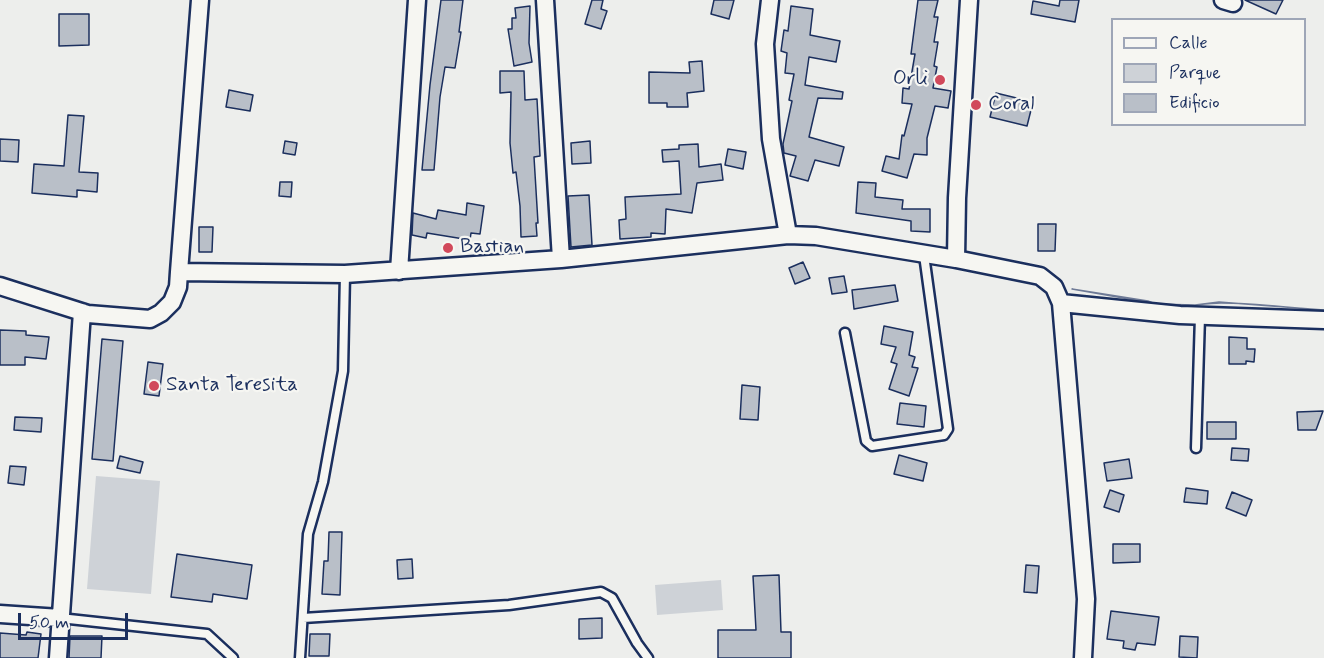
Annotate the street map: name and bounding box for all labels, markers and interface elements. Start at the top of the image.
legend [1111,18,1306,126]
text: Calle [1169,31,1208,55]
text: Parque [1169,61,1221,85]
place label: Orli [893,67,928,93]
marker: Orli [933,73,947,87]
text: Edificio [1169,91,1220,115]
place label: Coral [988,92,1034,118]
marker: Coral [969,98,983,112]
place label: Bastian [460,235,524,261]
marker: Bastian [441,241,455,255]
place label: Santa Teresita [166,373,298,399]
marker: Santa Teresita [147,379,161,393]
scale bar [21,601,130,639]
text: 50 m [29,611,69,635]

